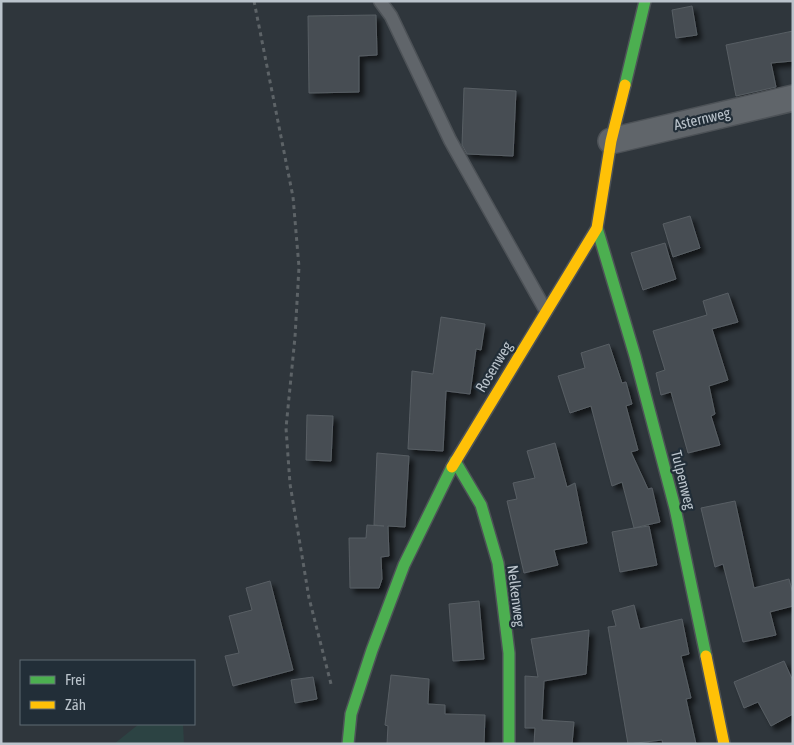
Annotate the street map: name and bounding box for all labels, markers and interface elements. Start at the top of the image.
street label: Asternweg [672,104,732,133]
street label: Rosenweg [472,338,516,395]
street label: Tulpenweg [668,449,699,512]
street label: Nelkenweg [504,564,529,628]
legend [20,660,195,725]
text: Frei [65,671,85,688]
text: Zäh [65,696,86,713]

